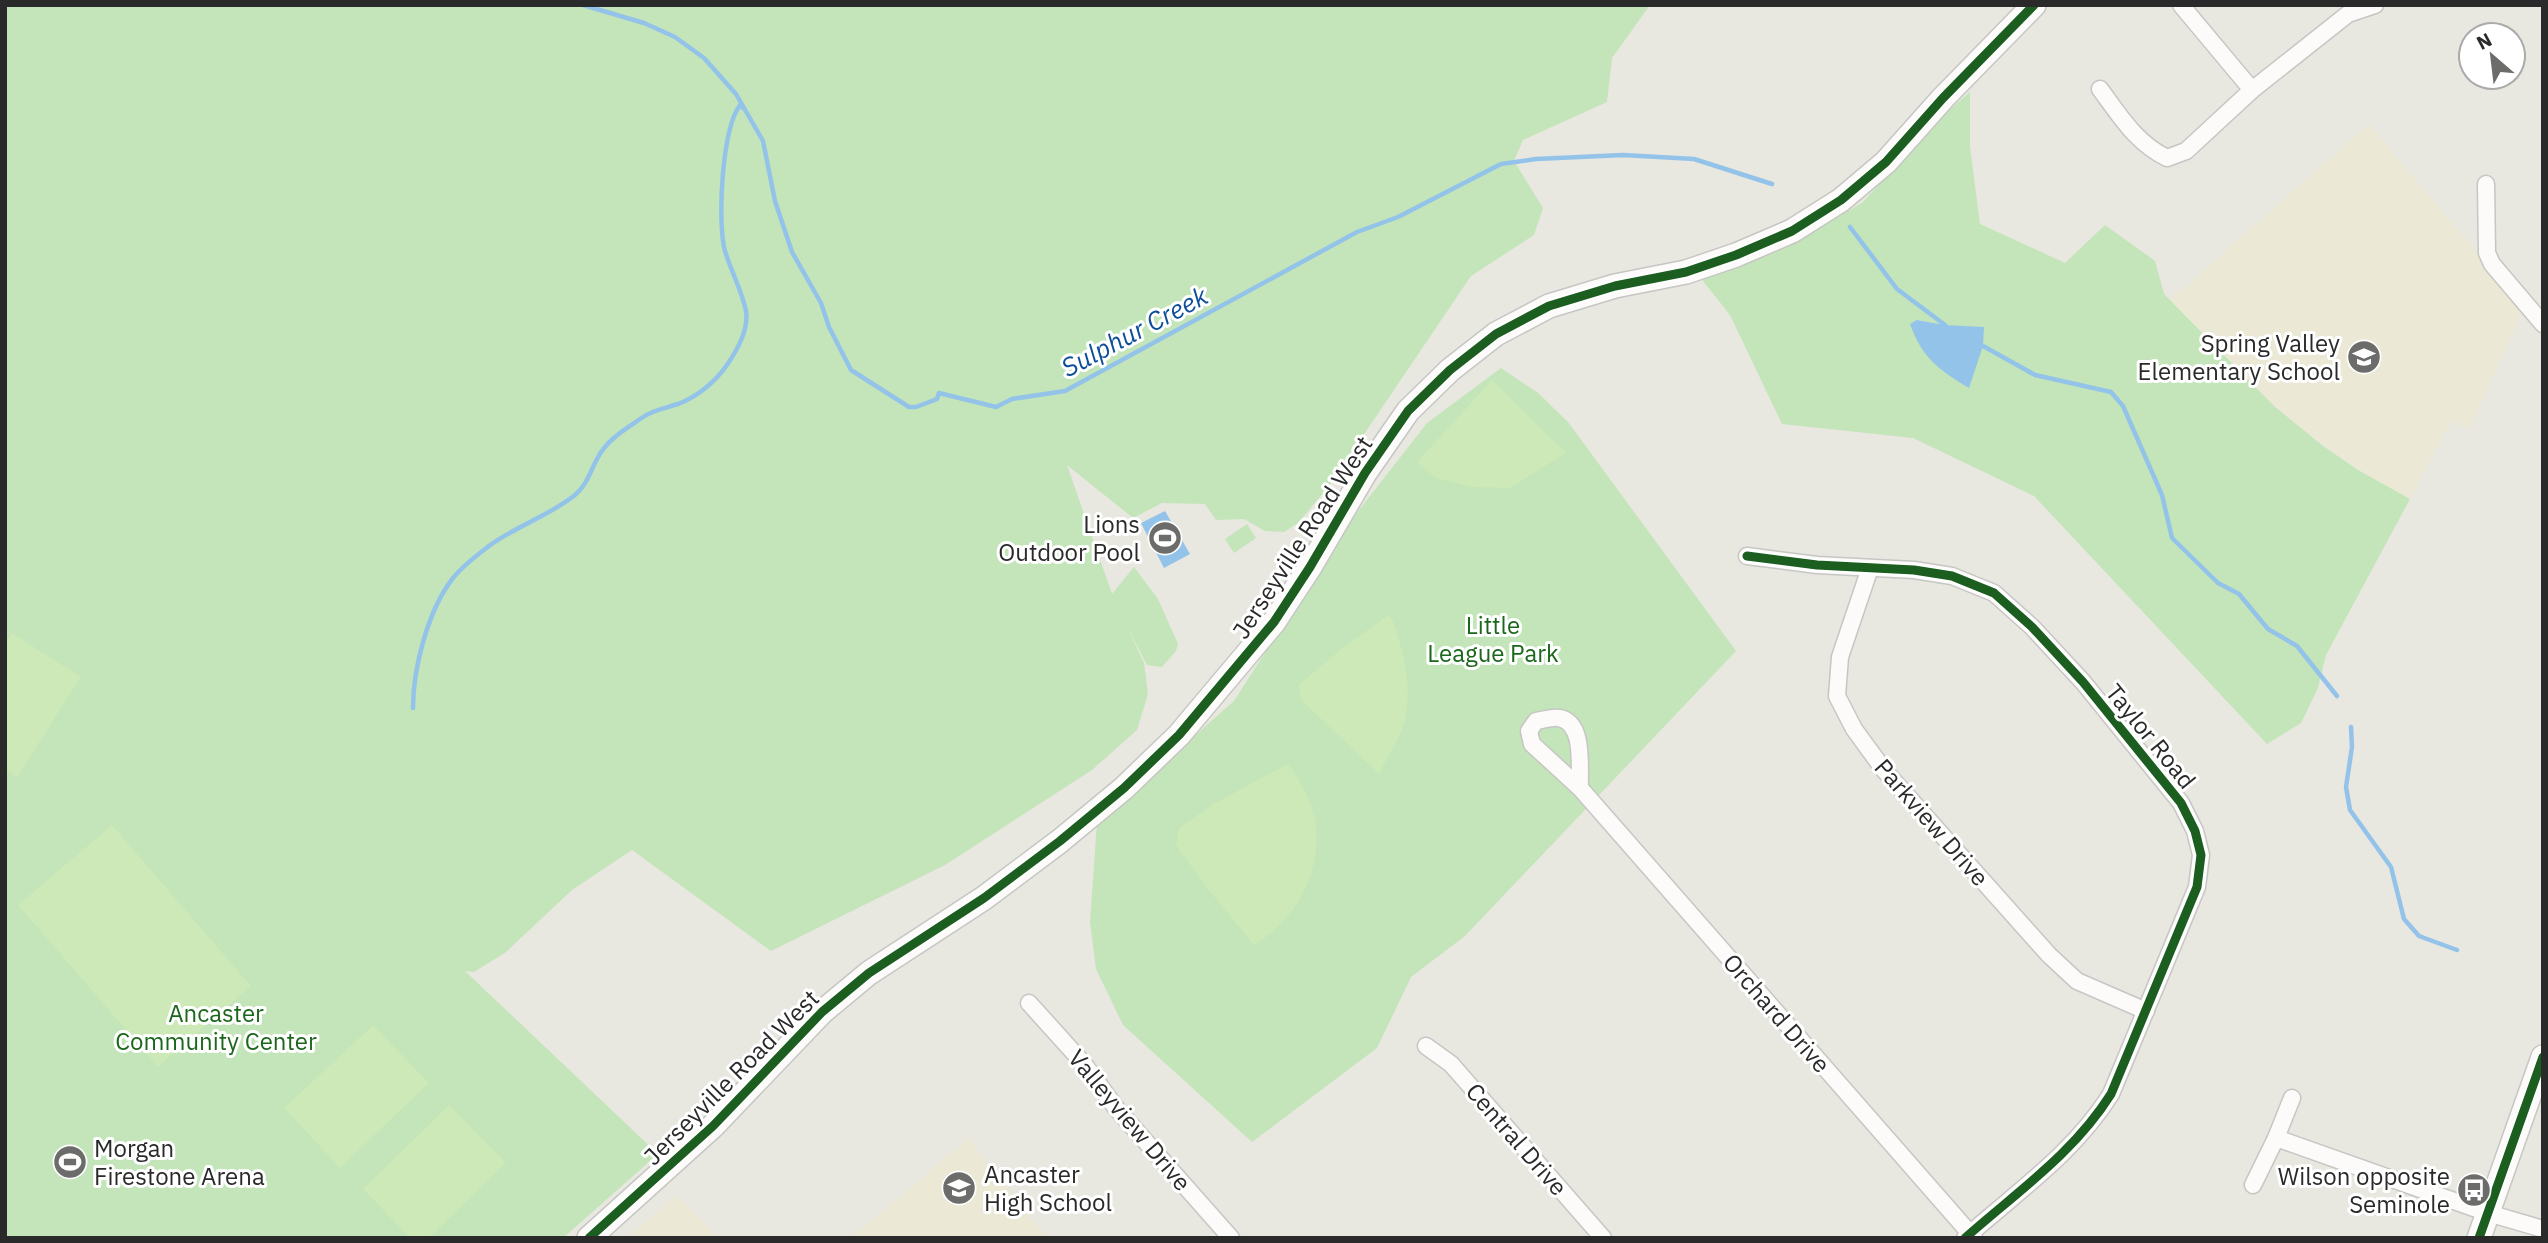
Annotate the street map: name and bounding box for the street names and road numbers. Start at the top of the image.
street label: Jerseyville Road West [1224,430,1380,644]
street label: Taylor Road [2099,677,2203,795]
street label: Parkview Drive [1868,752,1996,892]
street label: Orchard Drive [1716,947,1838,1079]
street label: Jerseyville Road West [636,982,826,1172]
street label: Valleyview Drive [1061,1043,1199,1197]
street label: Central Drive [1459,1076,1575,1202]

